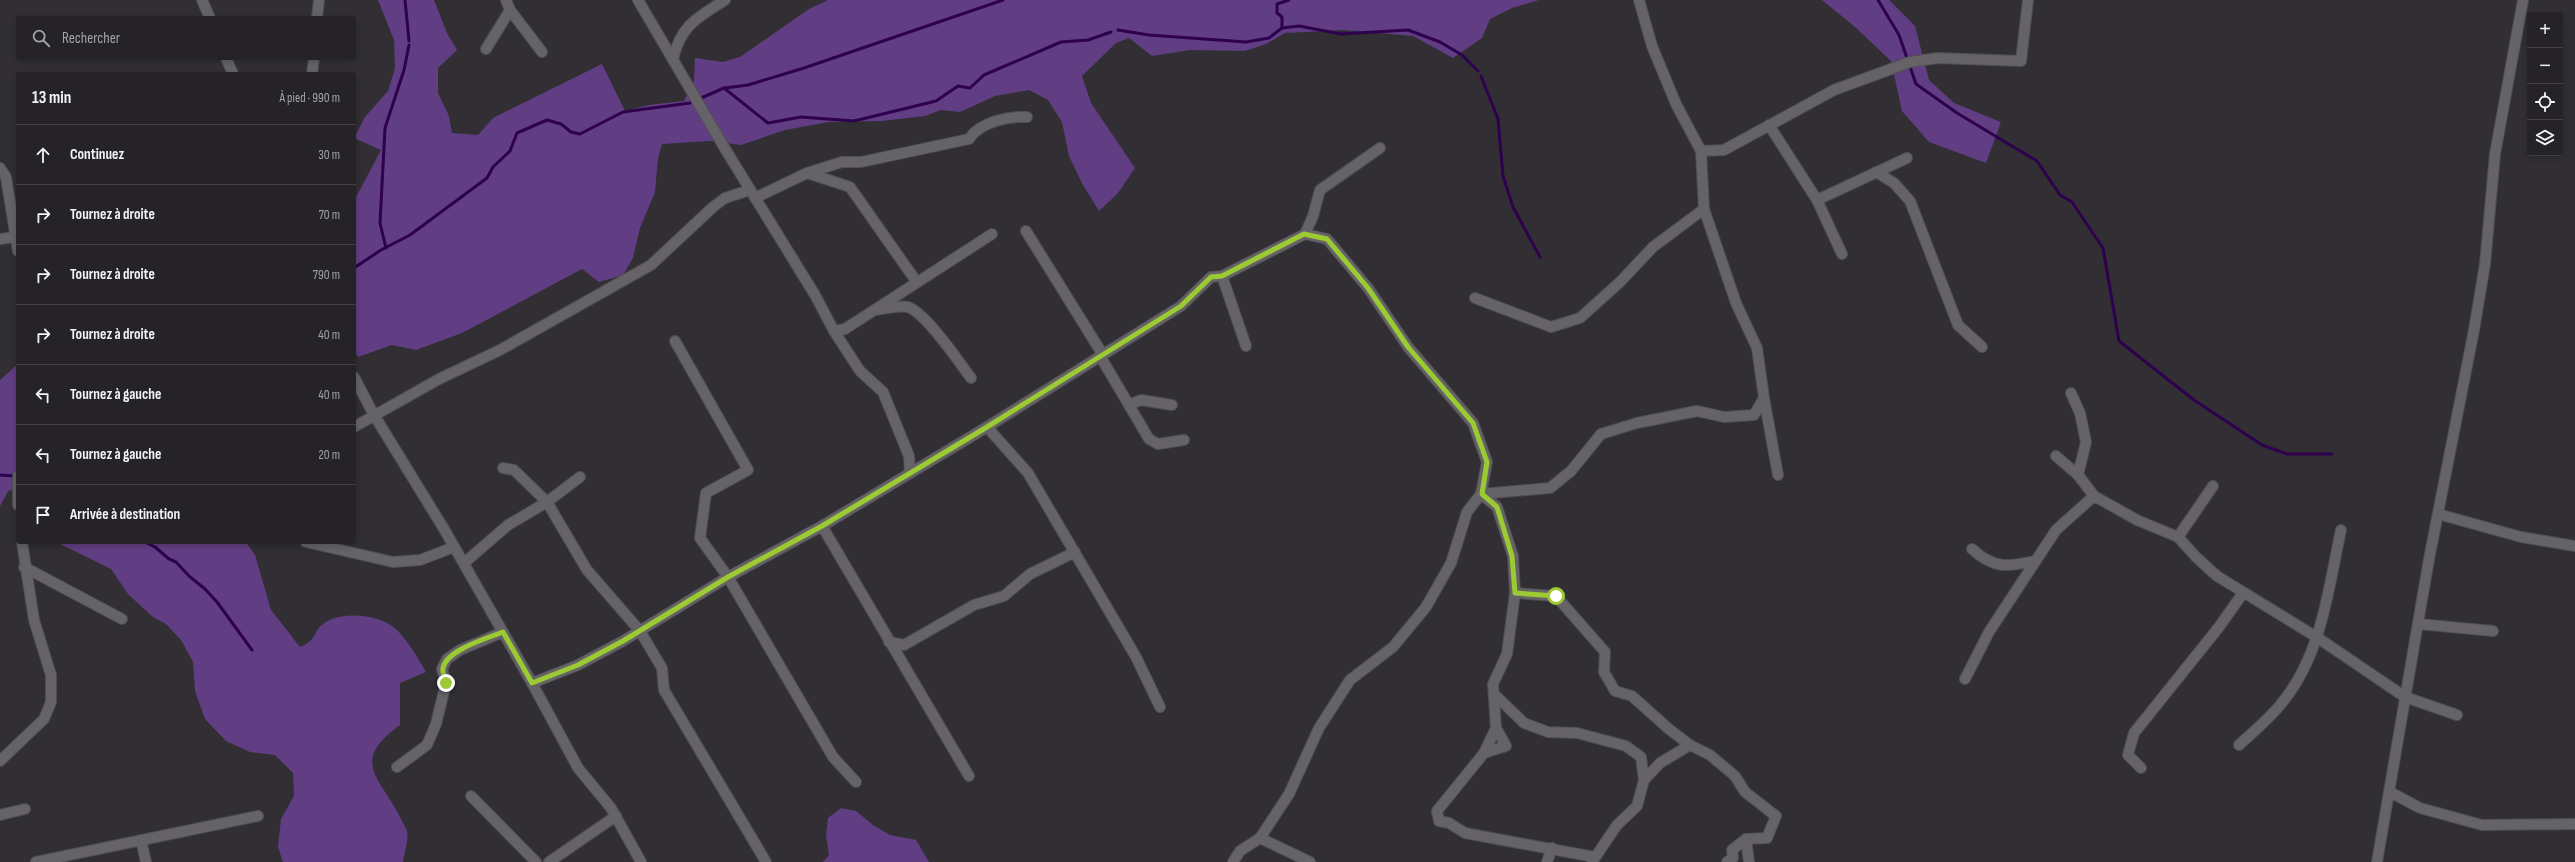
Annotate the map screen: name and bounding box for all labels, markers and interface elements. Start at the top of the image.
map controls [2527,12,2563,156]
button: + [2527,12,2563,48]
search box [16,16,356,60]
icon: search [30,27,52,49]
text: Rechercher [62,29,120,48]
button: − [2527,48,2563,84]
button: locate [2527,84,2563,120]
text: 13 min [32,88,71,108]
text: À pied · 990 m [279,90,340,106]
button: layers [2527,120,2563,156]
icon: ahead [32,144,54,166]
text: Continuez [70,145,124,164]
text: 30 m [318,147,340,163]
icon: right [32,204,54,226]
text: Tournez à droite [70,205,155,224]
text: 70 m [319,207,340,223]
icon: right [32,264,54,286]
text: Tournez à droite [70,265,155,284]
text: 790 m [313,267,340,283]
icon: right [32,324,54,346]
text: Tournez à droite [70,325,155,344]
text: 40 m [318,327,340,343]
icon: left [32,384,54,406]
text: Tournez à gauche [70,385,161,404]
text: 40 m [318,387,340,403]
icon: left [32,444,54,466]
text: Tournez à gauche [70,445,161,464]
text: 20 m [318,447,340,463]
icon: arrive [32,504,54,526]
text: Arrivée à destination [70,505,180,524]
route start [1547,587,1565,605]
route end [437,674,455,692]

